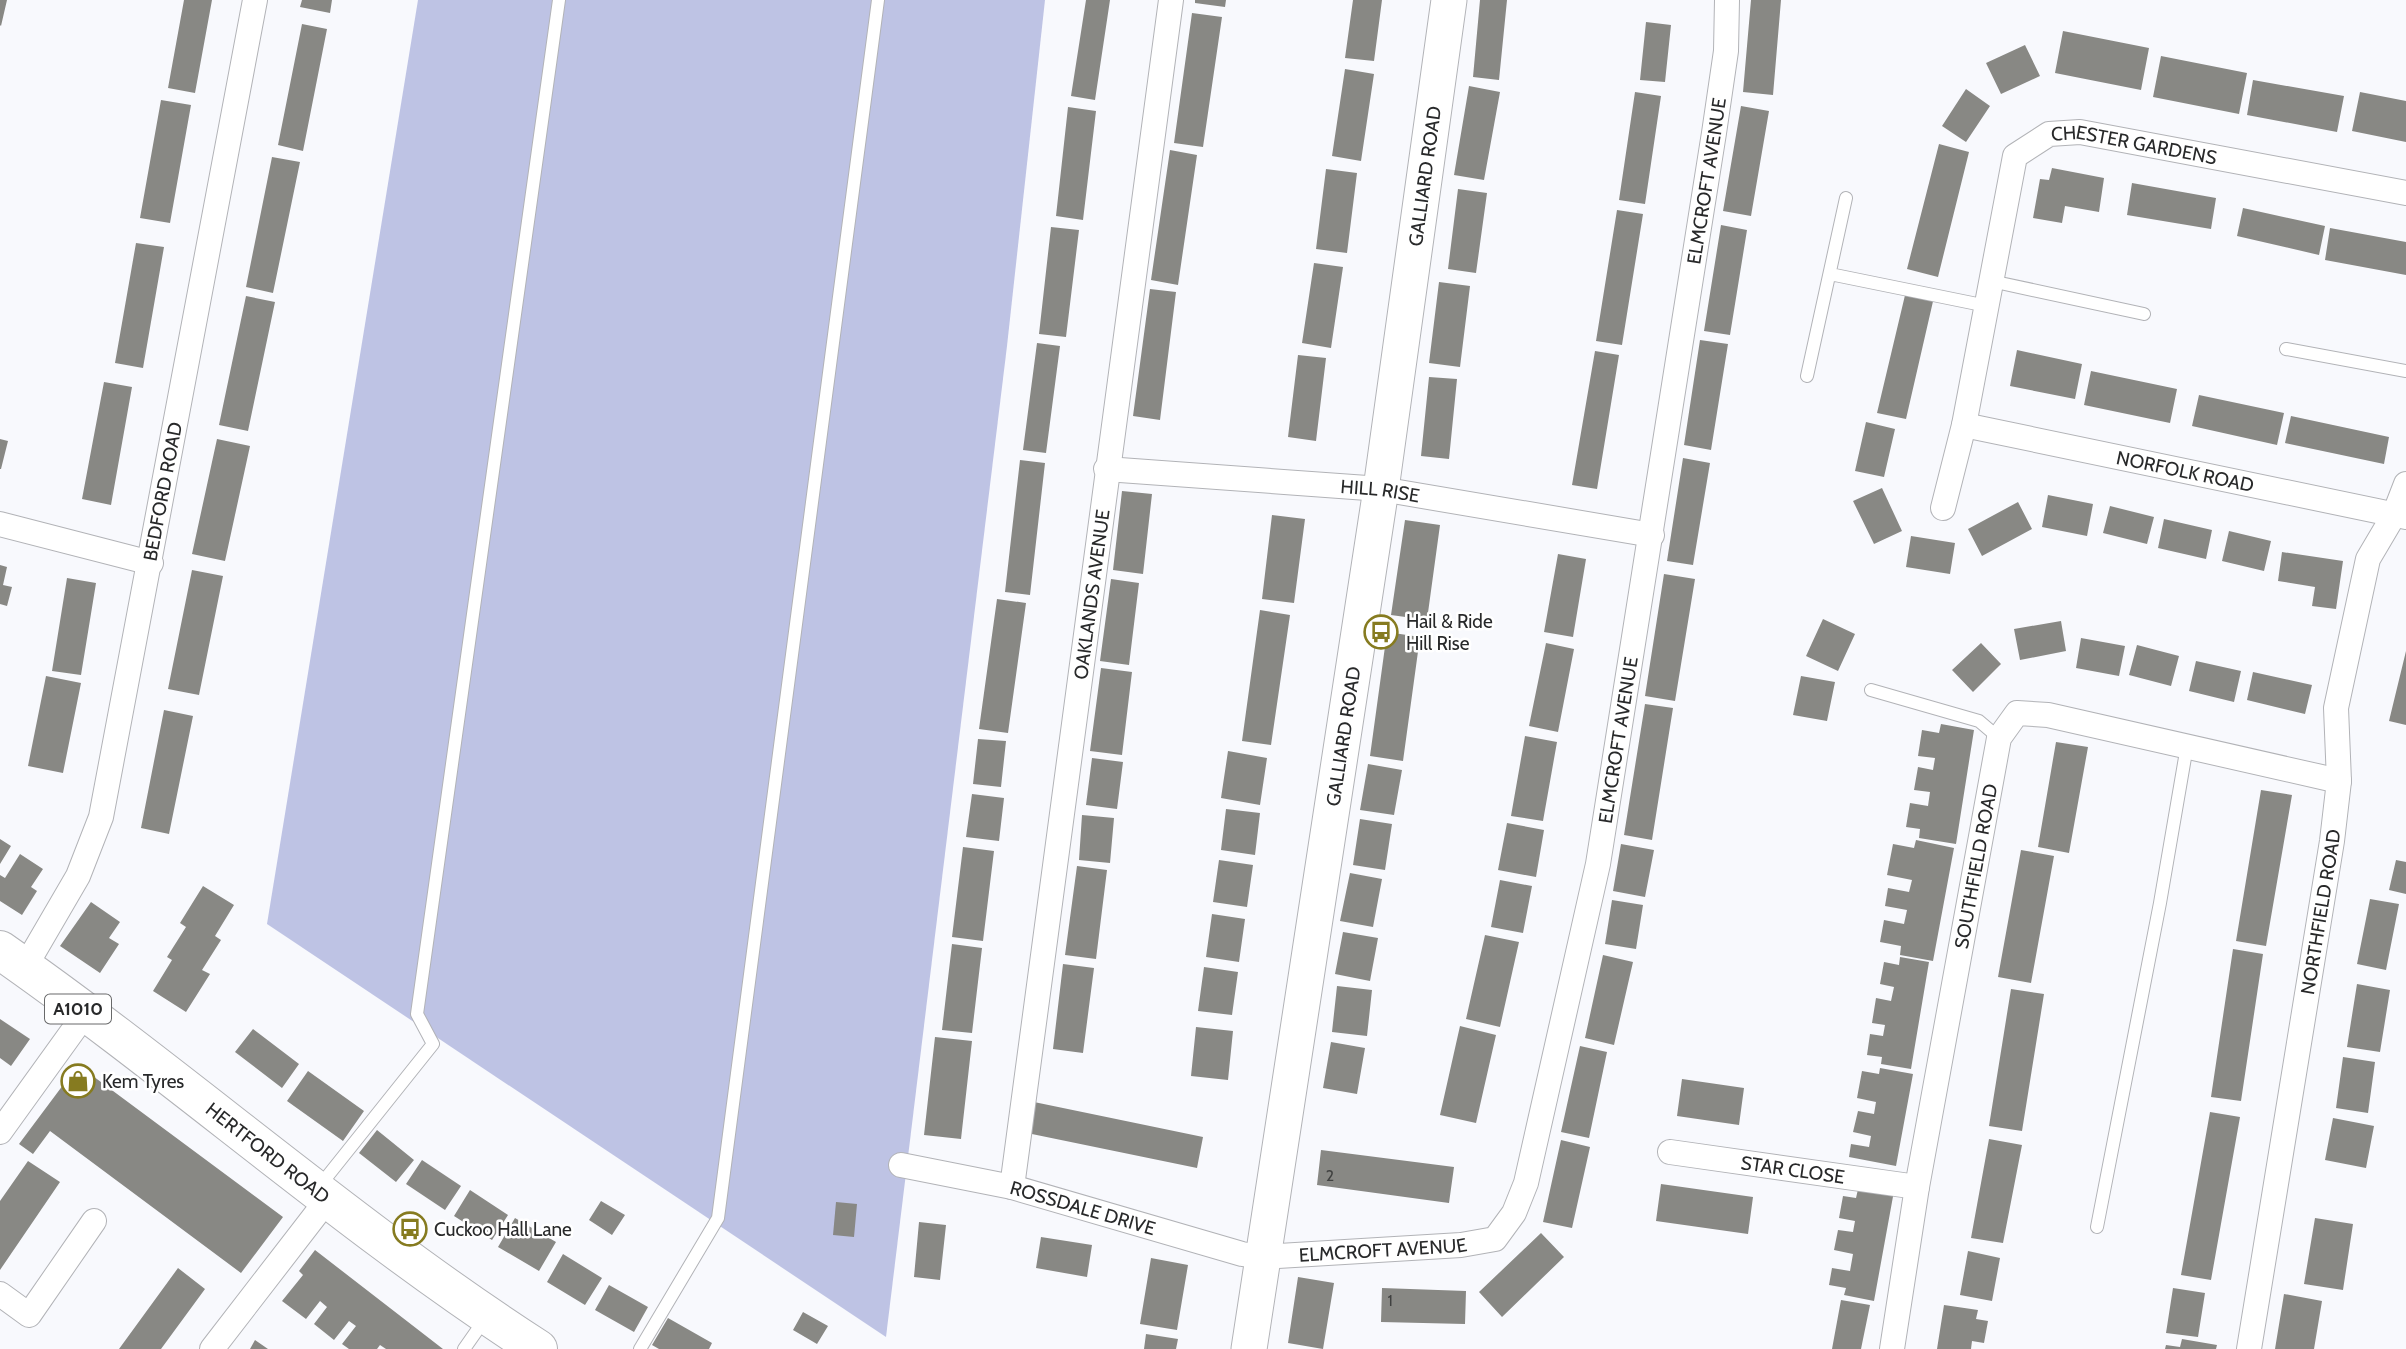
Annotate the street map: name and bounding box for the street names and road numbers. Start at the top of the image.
street label: ELMCROFT AVENUE [1682,96,1731,266]
street label: GALLIARD ROAD [1403,104,1446,248]
street label: CHESTER GARDENS [2050,120,2219,169]
street label: BEDFORD ROAD [138,420,187,563]
street label: NORFOLK ROAD [2114,446,2256,497]
street label: HILL RISE [1340,475,1421,507]
street label: OAKLANDS AVENUE [1069,508,1114,681]
street label: ELMCROFT AVENUE [1593,655,1642,825]
street label: GALLIARD ROAD [1321,665,1365,808]
street label: SOUTHFIELD ROAD [1949,782,2002,951]
street label: NORTHFIELD ROAD [2296,828,2345,996]
road number: A1010 [45,994,111,1024]
street label: HERTFORD ROAD [201,1097,335,1208]
street label: STAR CLOSE [1739,1151,1846,1188]
street label: ROSSDALE DRIVE [1008,1176,1158,1240]
street label: ELMCROFT AVENUE [1298,1233,1469,1266]

